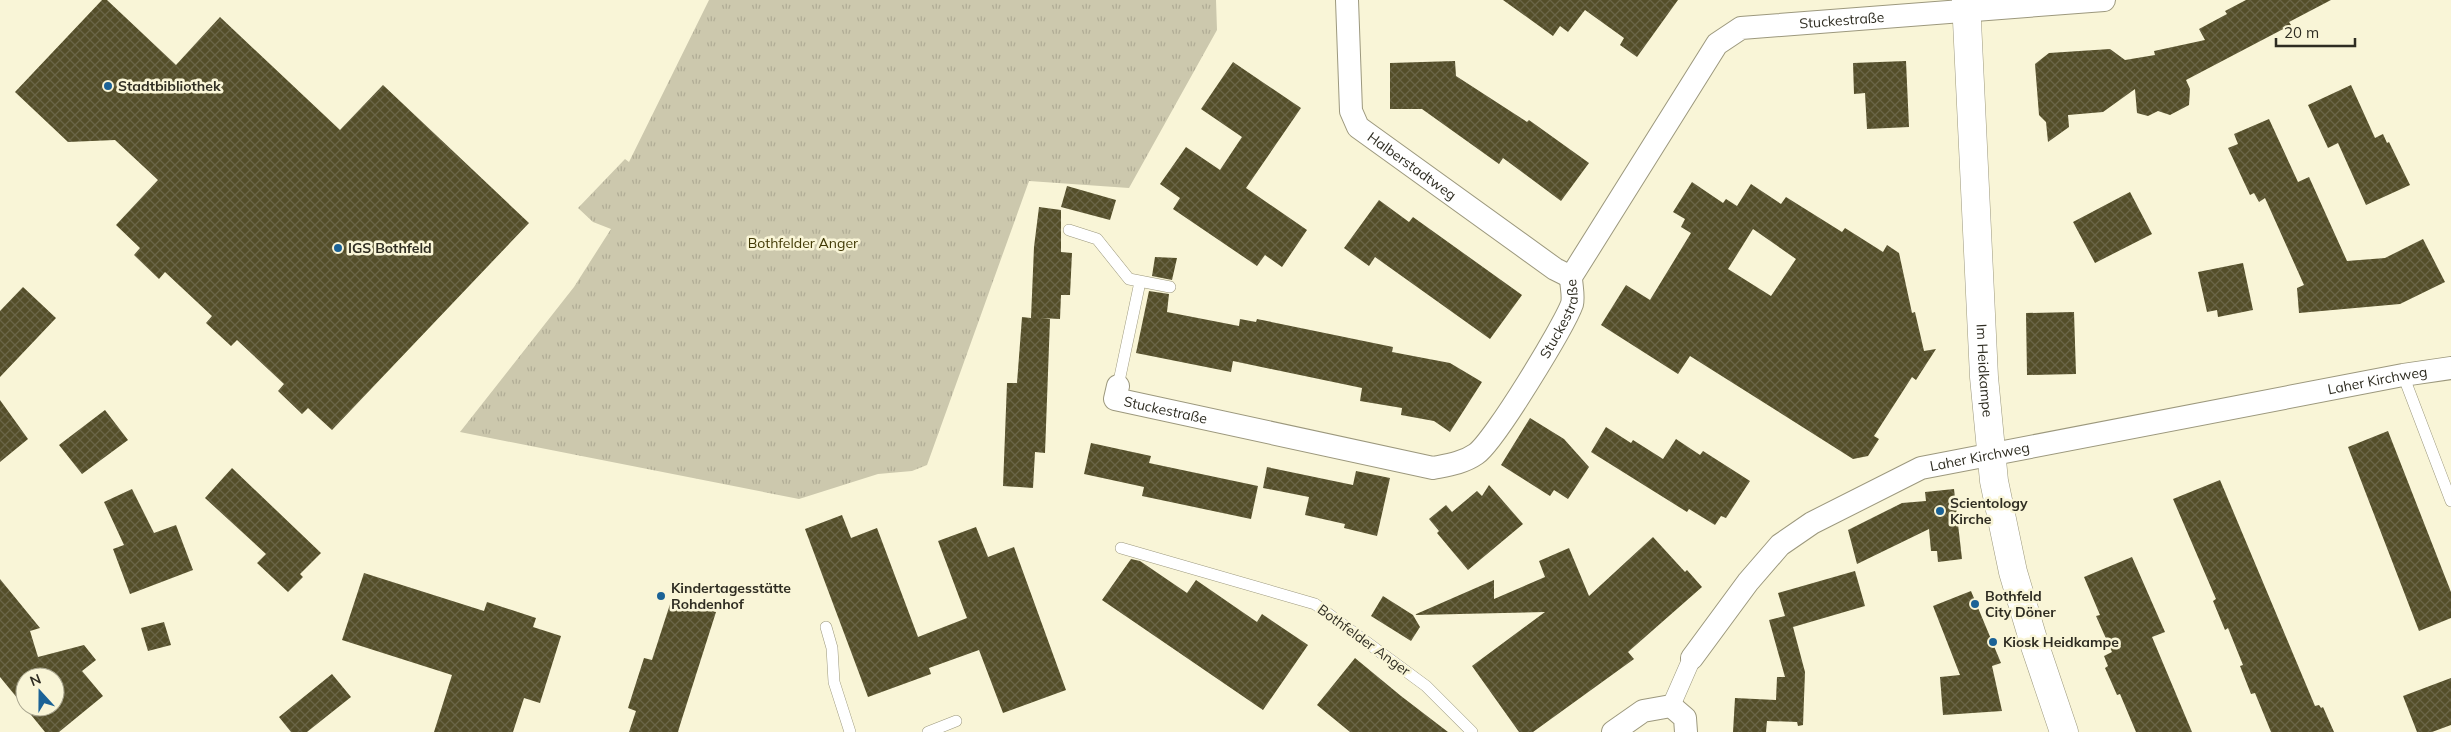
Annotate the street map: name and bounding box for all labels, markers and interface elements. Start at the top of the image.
street label: Stuckestraße [1799,8,1885,32]
scale bar [2276,15,2355,47]
text: 20 m [2284,23,2319,42]
place label: Stadtbibliothek [118,77,221,95]
marker: Stadtbibliothek [102,80,114,92]
street label: Halberstadtweg [1364,128,1460,204]
park label: Bothfelder Anger [748,234,859,252]
place label: IGS Bothfeld [348,239,432,257]
marker: IGS Bothfeld [332,242,344,254]
street label: Stuckestraße [1536,278,1582,362]
street label: Im Heidkampe [1972,323,1997,418]
street label: Laher Kirchweg [2326,363,2428,398]
street label: Stuckestraße [1122,392,1209,428]
street label: Laher Kirchweg [1928,438,2031,475]
place label: Scientology Kirche [1950,494,2028,528]
marker: Scientology Kirche [1934,505,1946,517]
place label: Kindertagesstätte Rohdenhof [671,579,791,613]
place label: Bothfeld City Döner [1985,587,2056,621]
marker: Kindertagesstätte Rohdenhof [655,590,667,602]
marker: Bothfeld City Döner [1969,598,1981,610]
street label: Bothfelder Anger [1314,600,1415,680]
place label: Kiosk Heidkampe [2003,633,2119,651]
marker: Kiosk Heidkampe [1987,636,1999,648]
north arrow [15,667,65,717]
text: N [27,670,44,690]

